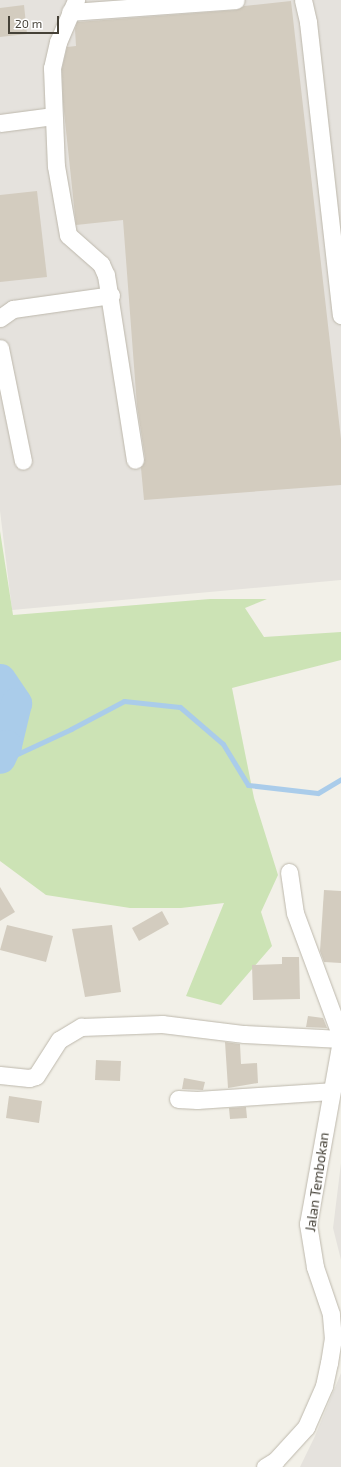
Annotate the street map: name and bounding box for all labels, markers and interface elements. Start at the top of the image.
scale bar [10,8,61,34]
text: 20 m [15,16,42,30]
street label: Jalan Tembokan [302,1131,332,1233]

